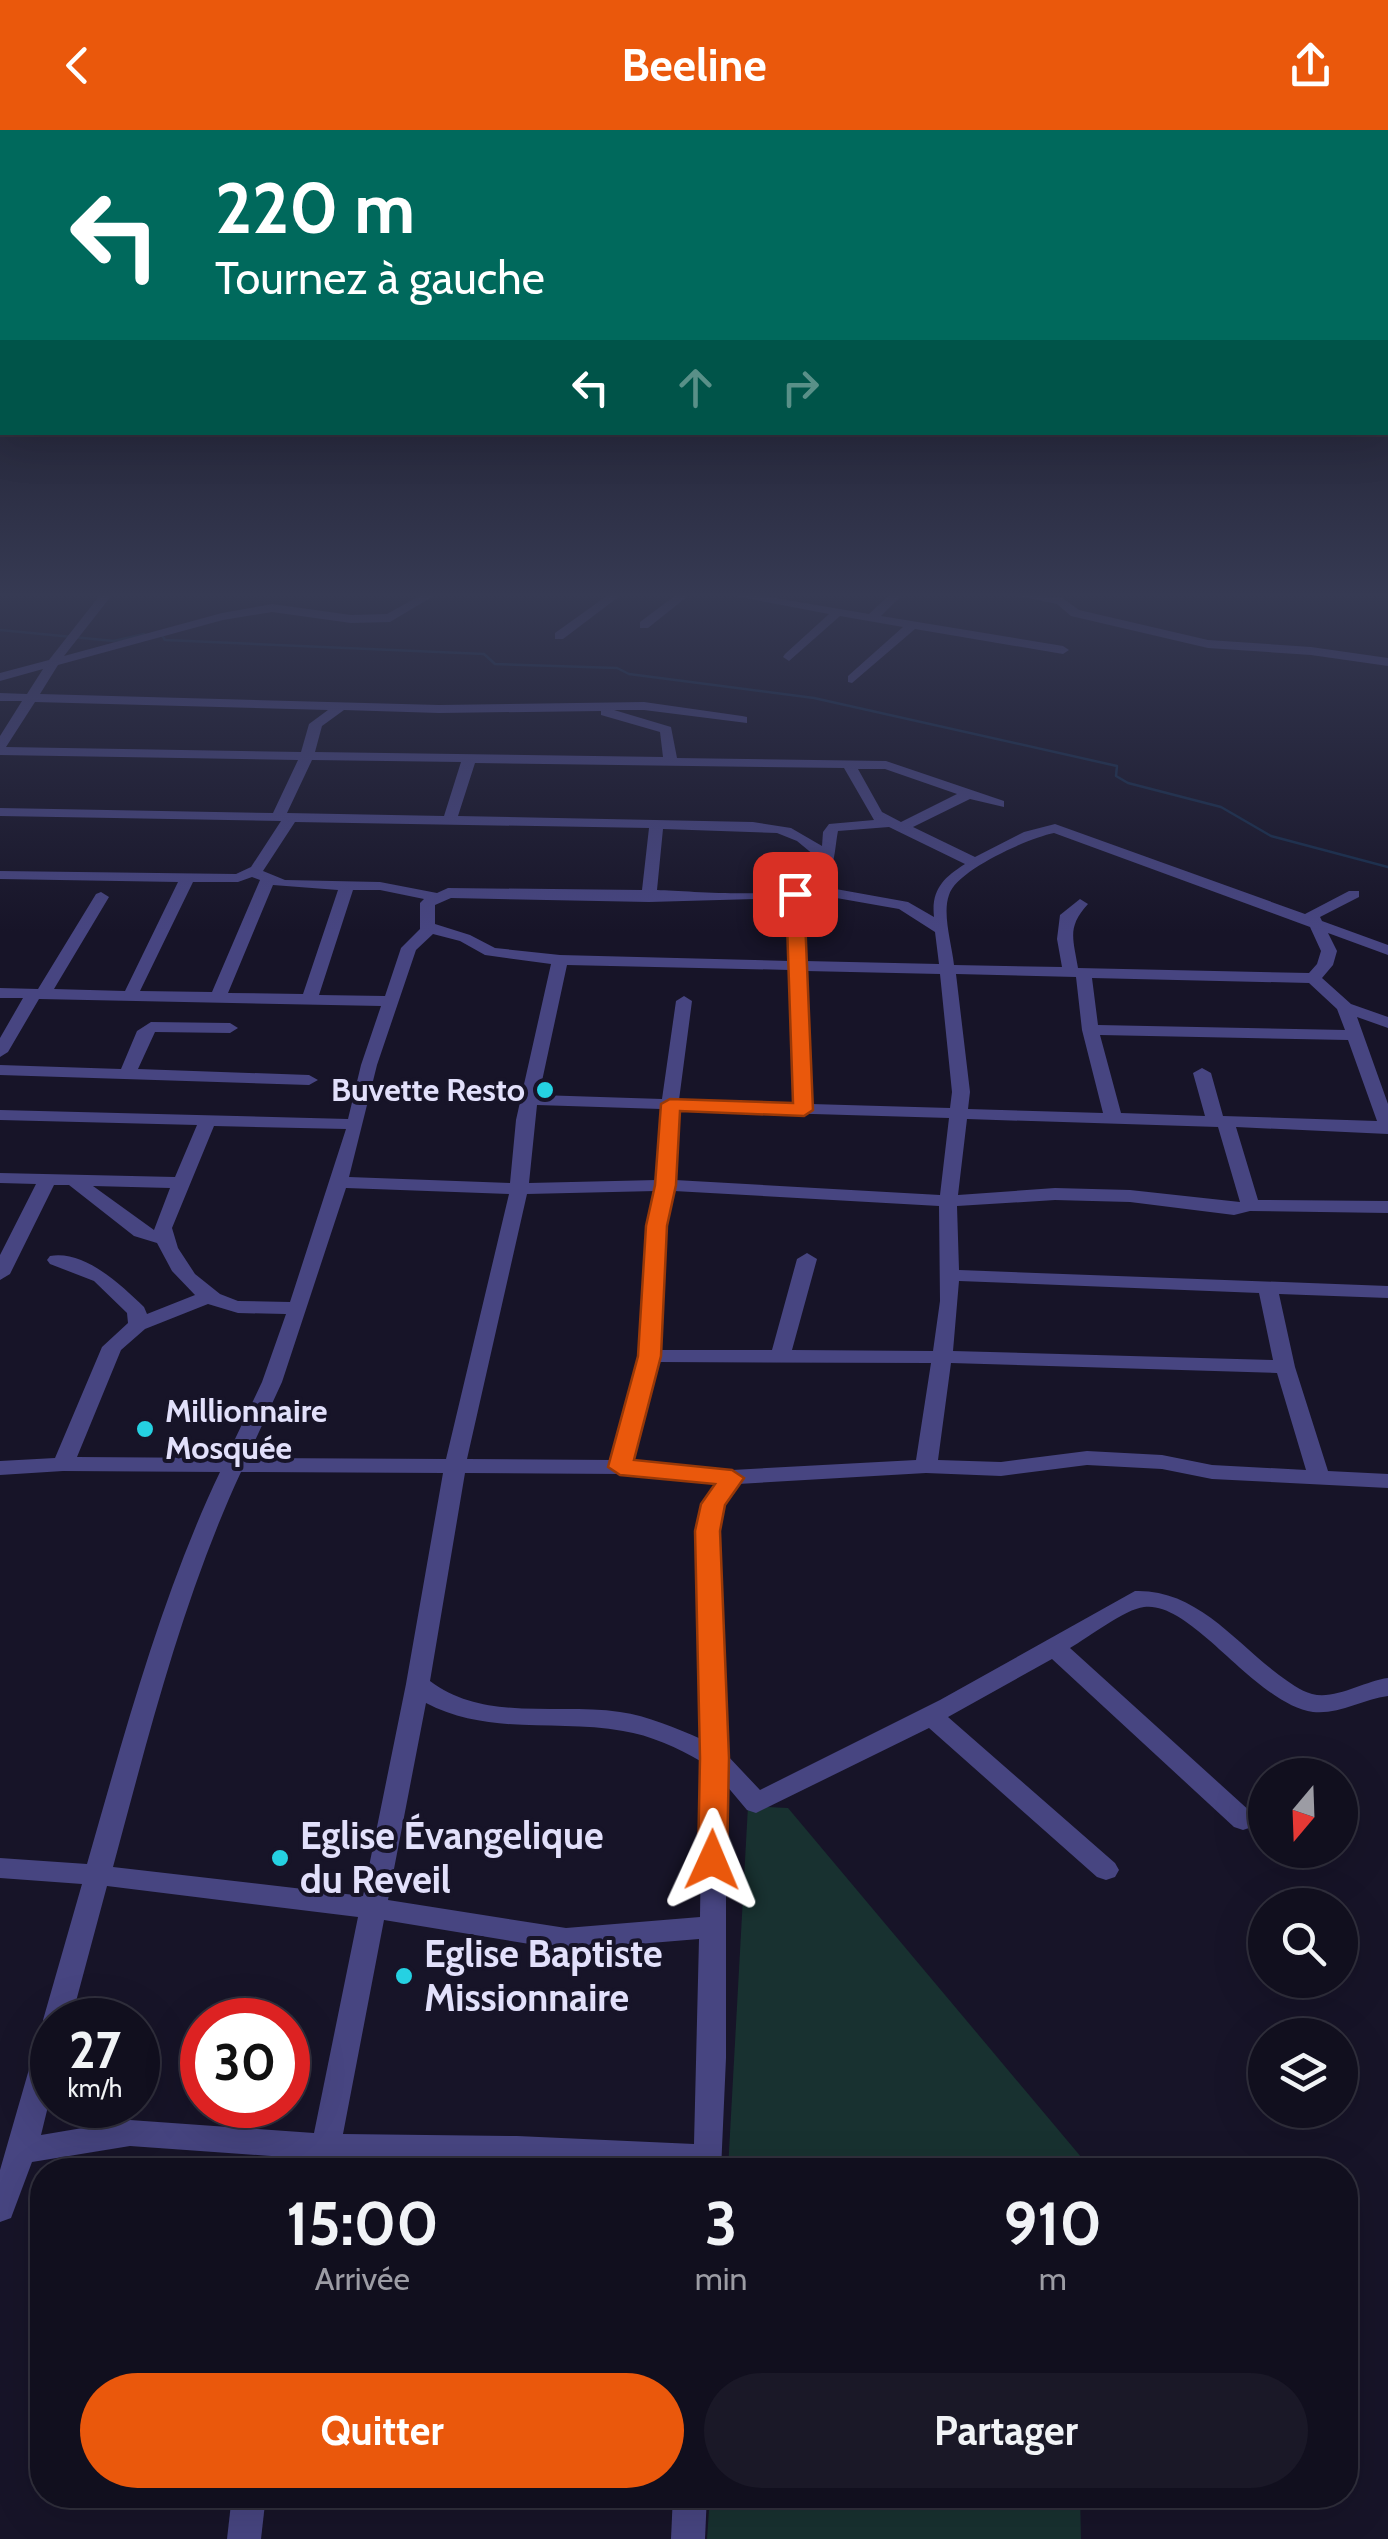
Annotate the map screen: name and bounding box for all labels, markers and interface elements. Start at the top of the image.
icon: back [50,38,105,93]
text: Beeline [621,38,767,92]
icon: share [1283,38,1338,93]
text: 220 m [215,165,415,251]
icon: left [50,170,180,300]
text: Tournez à gauche [215,251,545,305]
icon: left [563,360,618,415]
icon: ahead [668,360,723,415]
icon: right [773,360,828,415]
pin [753,852,838,937]
icon: arrive [768,867,823,922]
place label: Buvette Resto [331,1070,525,1109]
marker: Buvette Resto [534,1079,556,1101]
place label: Millionnaire Mosquée [165,1391,327,1467]
marker: Millionnaire Mosquée [134,1418,156,1440]
north arrow [1248,1758,1358,1868]
map controls [1248,1758,1358,2128]
position arrow [660,1808,764,1912]
place label: Eglise Évangelique du Reveil [300,1812,603,1903]
marker: Eglise Évangelique du Reveil [269,1847,291,1869]
button: search [1248,1888,1358,1998]
place label: Eglise Baptiste Missionnaire [424,1930,663,2021]
marker: Eglise Baptiste Missionnaire [393,1965,415,1987]
speed limit sign: 30 [180,1998,310,2128]
button: layers [1248,2018,1358,2128]
text: 27 [69,2020,121,2081]
text: km/h [68,2073,122,2103]
text: 15:00 [286,2187,439,2260]
text: 3 [705,2187,737,2260]
text: 910 [1004,2187,1102,2260]
text: Arrivée [315,2259,410,2298]
text: min [695,2259,747,2298]
text: m [1039,2259,1067,2298]
button: Quitter [80,2373,684,2488]
button: Partager [704,2373,1308,2488]

